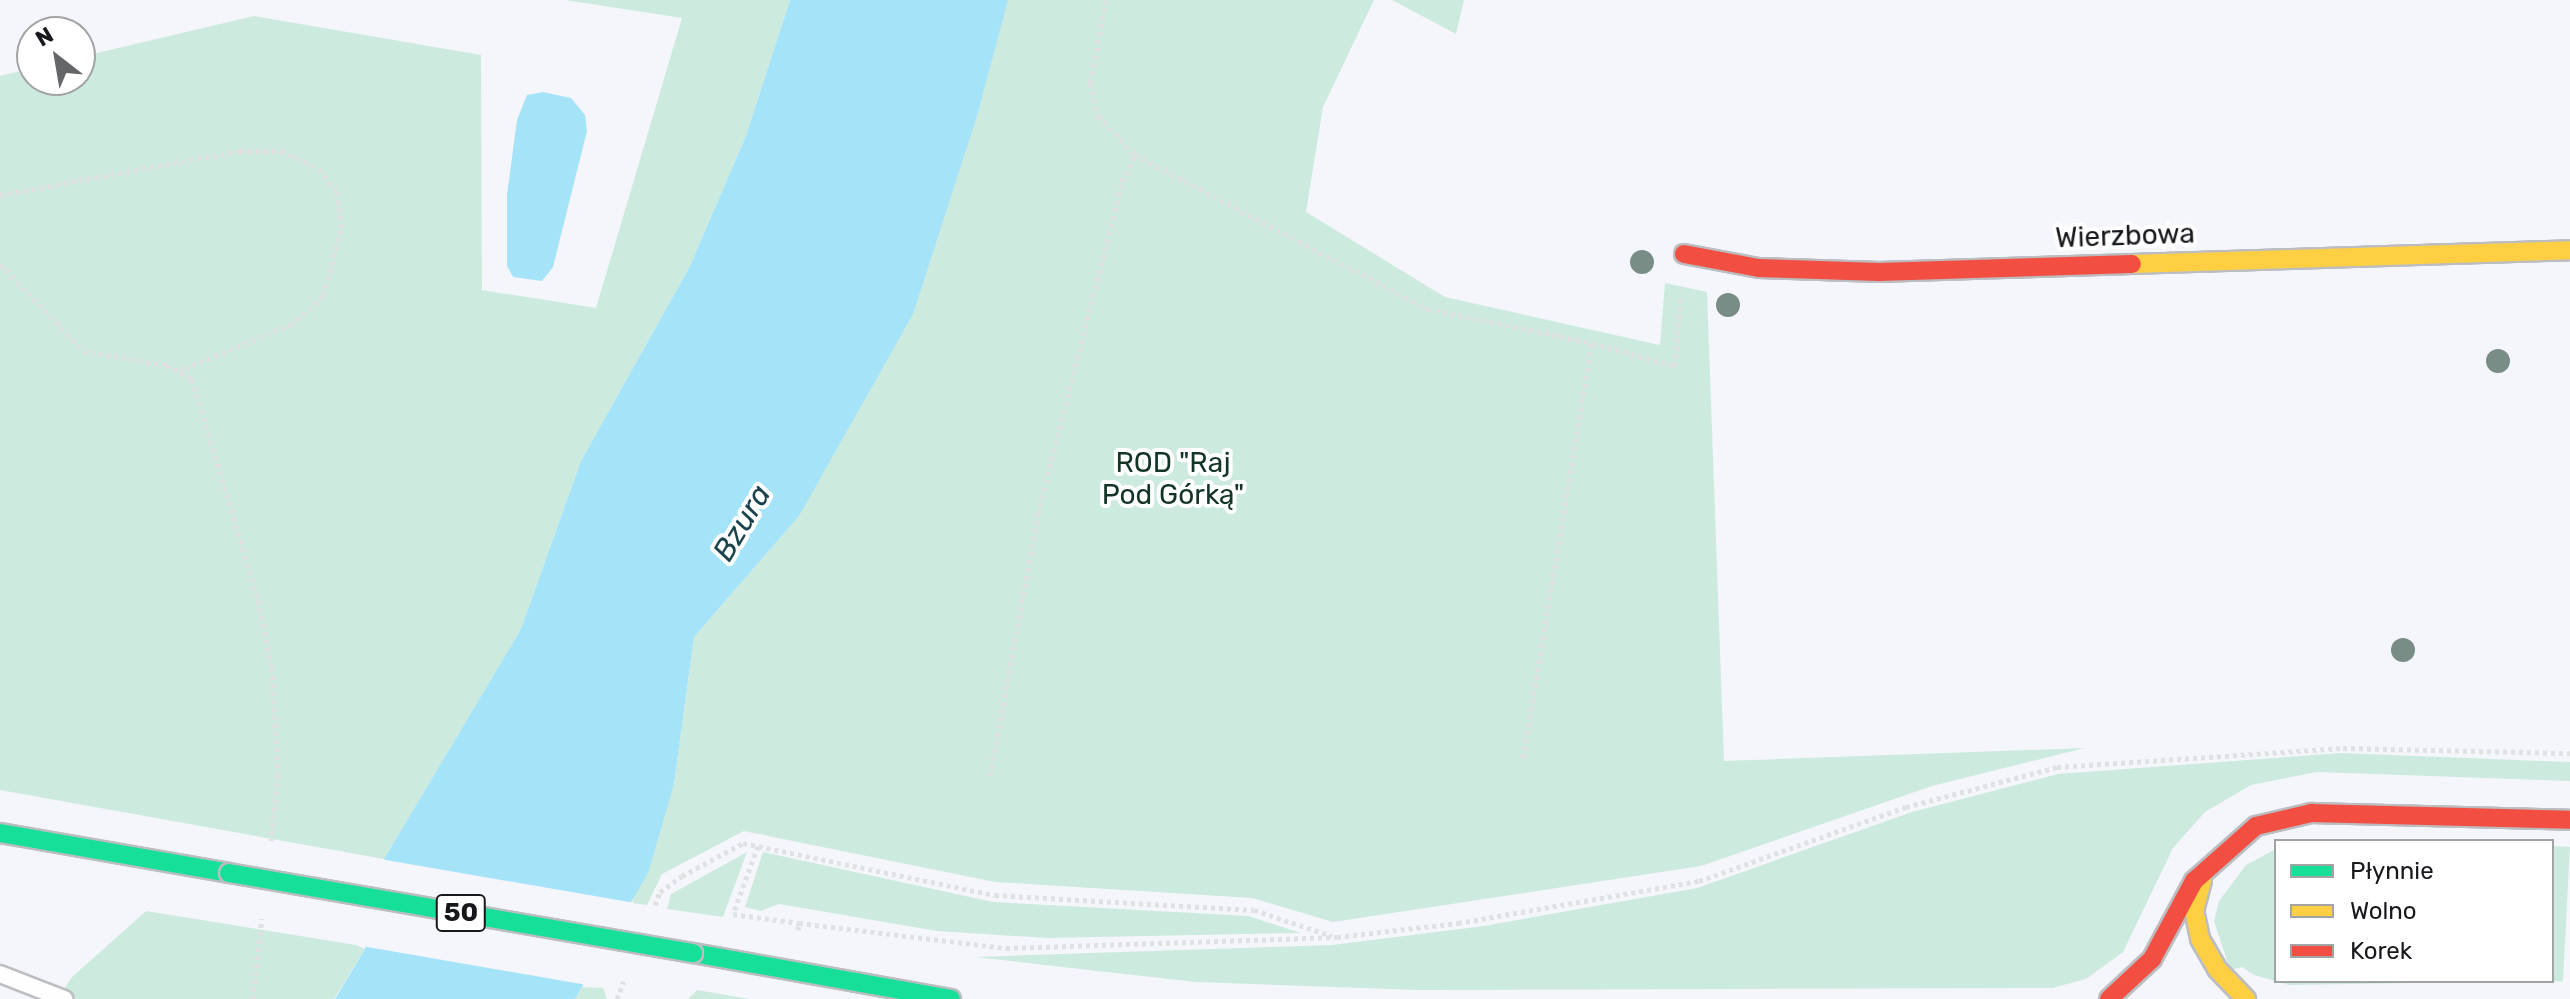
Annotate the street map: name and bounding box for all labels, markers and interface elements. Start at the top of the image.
north arrow [16,16,96,96]
text: N [31,21,58,52]
street label: Wierzbowa [2055,217,2195,255]
park label: ROD "Raj Pod Górką" [1102,446,1244,512]
water label: Bzura [705,478,779,568]
legend [2274,839,2554,983]
text: Płynnie [2350,857,2434,885]
road number: 50 [435,891,487,935]
text: Wolno [2350,897,2417,925]
text: Korek [2350,937,2412,965]

